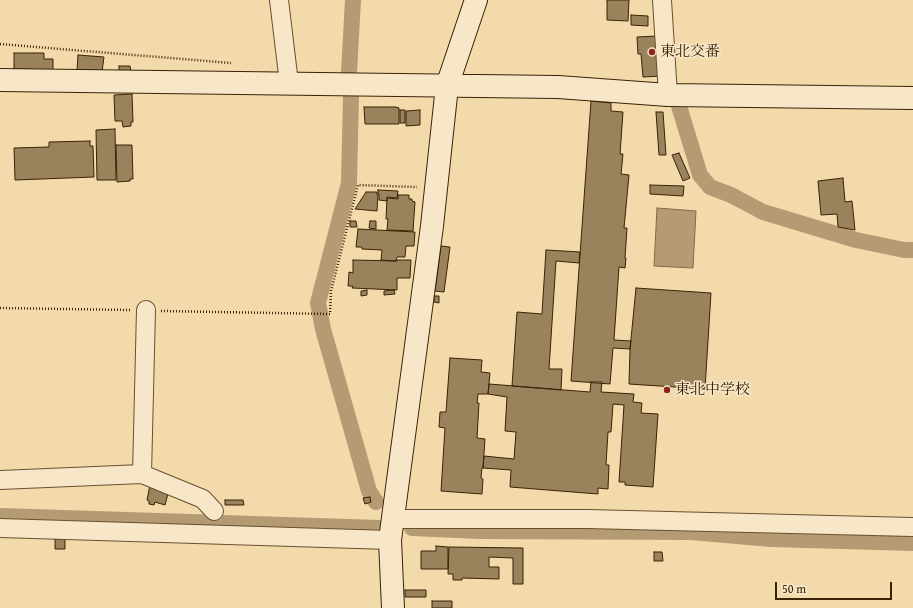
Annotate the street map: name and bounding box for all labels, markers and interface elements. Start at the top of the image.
place label: 東北交番 [660,43,720,61]
marker: 東北交番 [647,47,657,57]
place label: 東北中学校 [675,381,750,399]
marker: 東北中学校 [662,385,672,395]
scale bar [777,574,894,600]
text: 50 m [782,580,806,597]

